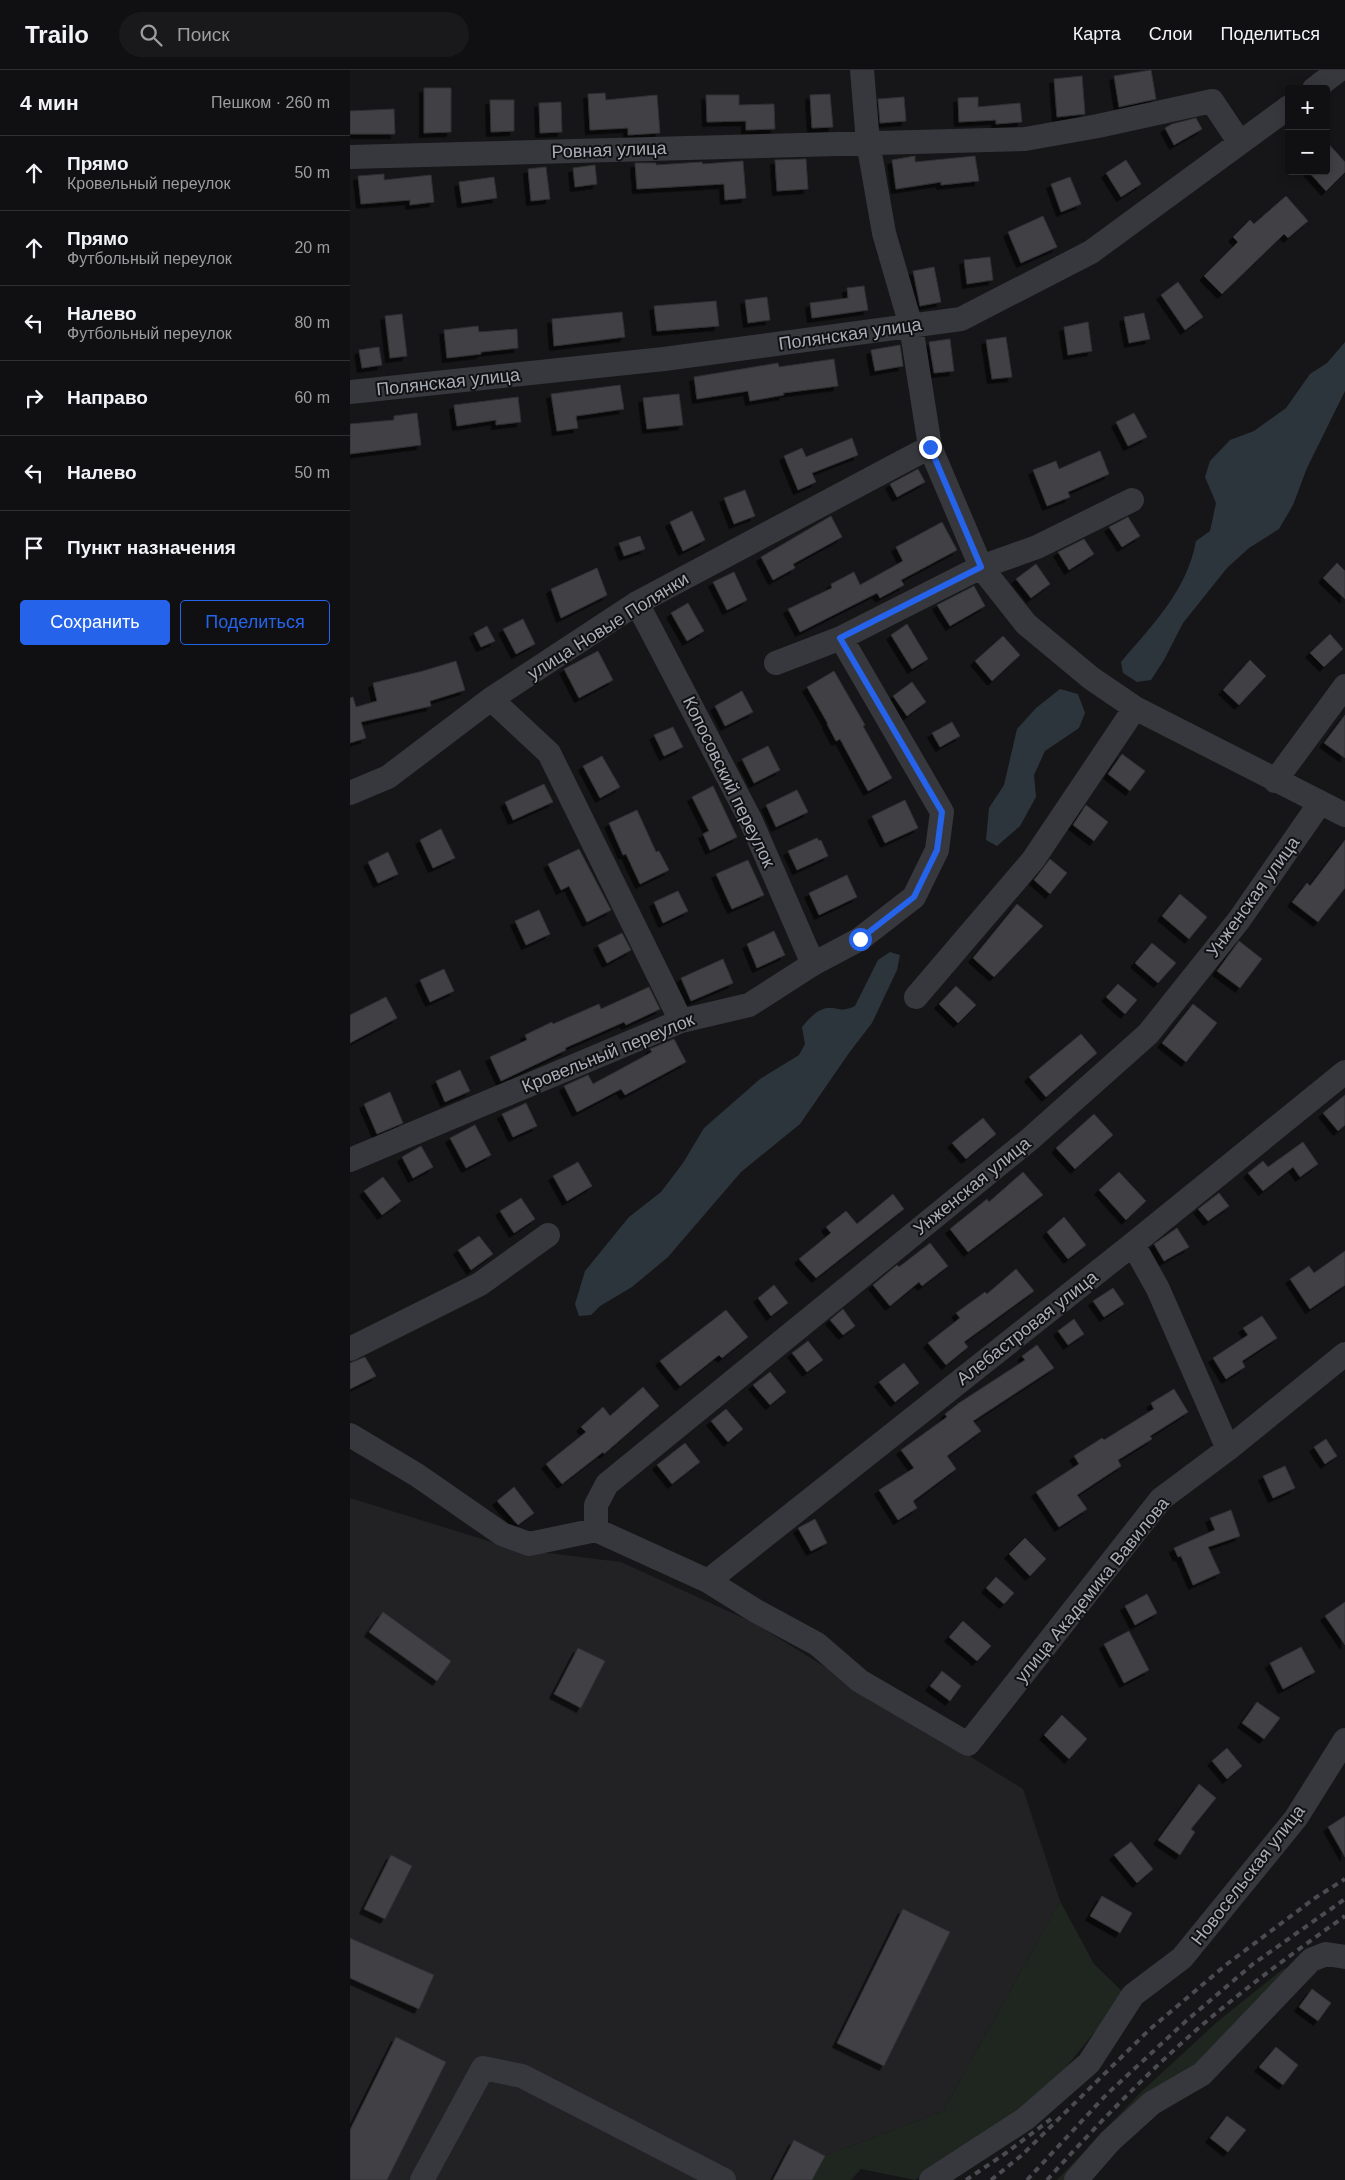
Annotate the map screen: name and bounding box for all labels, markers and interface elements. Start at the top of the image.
search box [119,12,469,57]
text: Trailo [25,21,89,48]
icon: search [137,21,165,49]
text: Поиск [177,24,230,45]
text: Карта [1073,24,1121,44]
text: Слои [1149,24,1193,44]
text: Поделиться [1221,24,1320,44]
map controls [1285,85,1330,175]
button: + [1285,85,1330,130]
text: 4 мин [20,91,79,114]
text: Пешком · 260 m [211,94,330,111]
button: − [1285,130,1330,175]
street label: Ровная улица [551,138,668,162]
text: Прямо [67,153,129,174]
icon: ahead [20,159,48,187]
text: 50 m [294,164,330,181]
text: Кровельный переулок [67,175,230,192]
text: Прямо [67,228,129,249]
icon: ahead [20,234,48,262]
text: 20 m [294,239,330,256]
text: Футбольный переулок [67,250,232,267]
text: Налево [67,303,137,324]
icon: left [20,309,48,337]
text: 80 m [294,314,330,331]
street label: Полянская улица [777,314,924,354]
text: Футбольный переулок [67,325,232,342]
street label: Полянская улица [375,364,522,399]
icon: right [20,384,48,412]
text: Направо [67,387,148,408]
text: 60 m [294,389,330,406]
route end [919,436,942,459]
icon: left [20,459,48,487]
text: Налево [67,462,137,483]
text: 50 m [294,464,330,481]
icon: arrive [20,534,48,562]
text: Пункт назначения [67,537,236,558]
street label: улица Новые Полянки [524,568,692,684]
button: Сохранить [20,600,170,645]
button: Поделиться [180,600,330,645]
street label: Копосовский переулок [679,693,779,871]
street label: Унженская улица [1203,832,1304,961]
route start [849,928,872,951]
street label: Кровельный переулок [519,1009,697,1097]
street label: Унженская улица [910,1132,1035,1239]
street label: Алебастровая улица [953,1266,1102,1389]
street label: улица Академика Вавилова [1011,1493,1174,1687]
street label: Новосельская улица [1187,1800,1309,1949]

